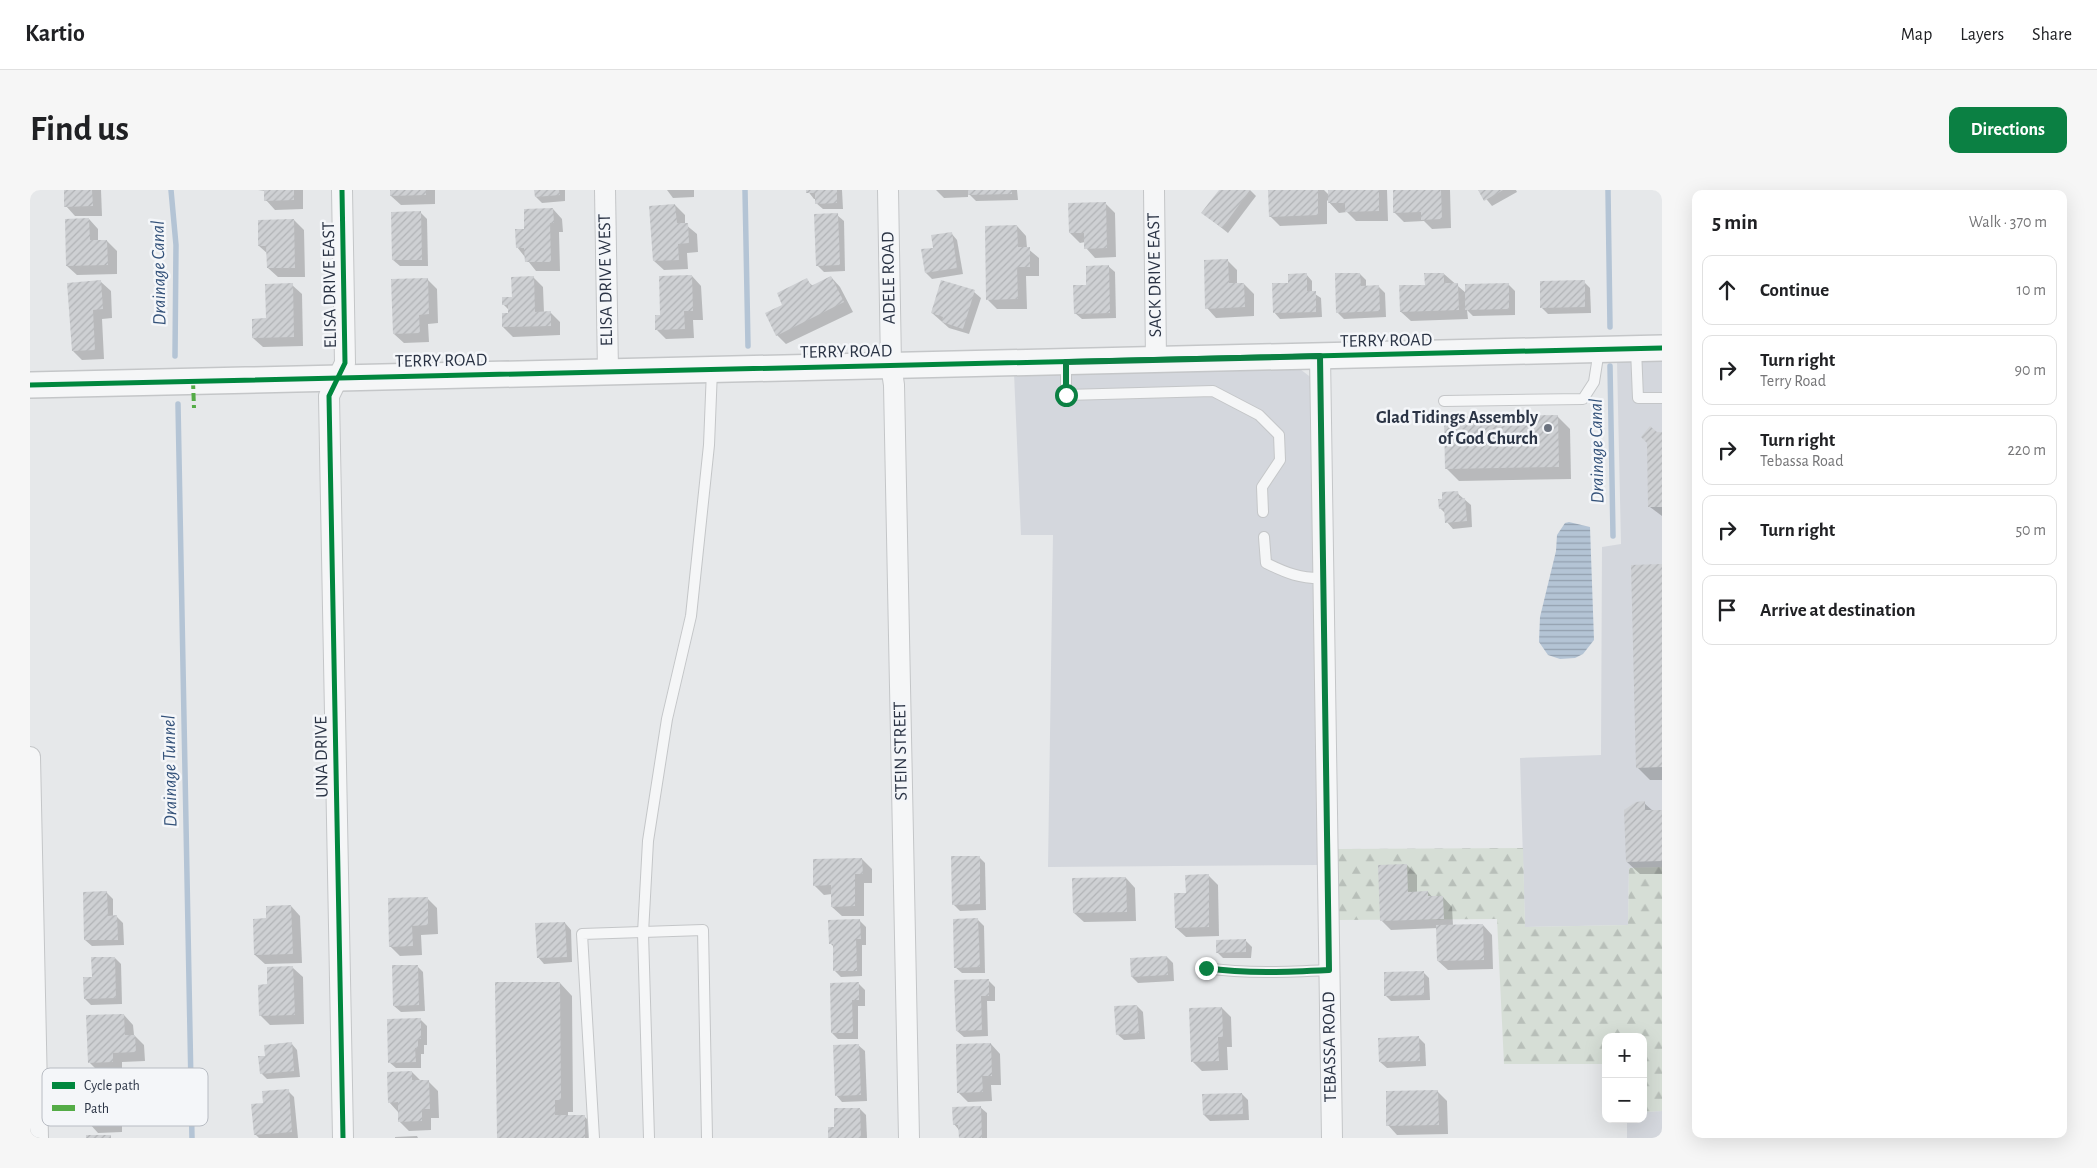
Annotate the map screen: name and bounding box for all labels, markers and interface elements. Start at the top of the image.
text: Kartio [25,22,85,46]
text: Map [1901,26,1932,44]
text: Layers [1960,26,2004,44]
text: Share [2032,26,2072,44]
button: Directions [1949,107,2067,153]
text: Find us [30,112,129,147]
street label: SACK DRIVE EAST [1145,212,1165,338]
text: 5 min [1712,212,1758,233]
street label: ELISA DRIVE WEST [596,213,616,346]
text: Walk · 370 m [1969,214,2047,230]
water label: Drainage Canal [149,220,169,326]
street label: ELISA DRIVE EAST [320,221,340,349]
street label: ADELE ROAD [879,231,899,325]
icon: ahead [1713,276,1741,304]
text: Continue [1760,281,1829,300]
text: 10 m [2017,282,2046,298]
street label: TERRY ROAD [1340,331,1432,351]
street label: TERRY ROAD [800,342,892,362]
street label: TERRY ROAD [395,351,487,371]
text: Turn right [1760,351,1835,370]
icon: right [1713,356,1741,384]
text: 90 m [2015,362,2046,378]
text: Terry Road [1760,373,1826,389]
route start [1055,384,1078,407]
water label: Drainage Canal [1587,398,1607,504]
place label: Glad Tidings Assembly of God Church [1376,409,1539,448]
marker: Glad Tidings Assembly of God Church [1542,422,1554,434]
text: Turn right [1760,431,1835,450]
icon: right [1713,436,1741,464]
text: 220 m [2008,442,2046,458]
text: Tebassa Road [1760,453,1843,469]
icon: right [1713,516,1741,544]
text: Turn right [1760,521,1835,540]
text: 50 m [2015,522,2046,538]
icon: arrive [1713,596,1741,624]
text: Arrive at destination [1760,601,1916,620]
street label: STEIN STREET [891,701,911,801]
water label: Drainage Tunnel [160,715,180,827]
street label: UNA DRIVE [312,716,332,798]
route end [1195,957,1218,980]
street label: TEBASSA ROAD [1320,991,1340,1103]
map controls [1602,1033,1647,1123]
button: + [1602,1033,1647,1078]
legend [42,1068,208,1126]
button: − [1602,1078,1647,1123]
text: Cycle path [84,1079,140,1093]
text: Path [84,1102,109,1116]

